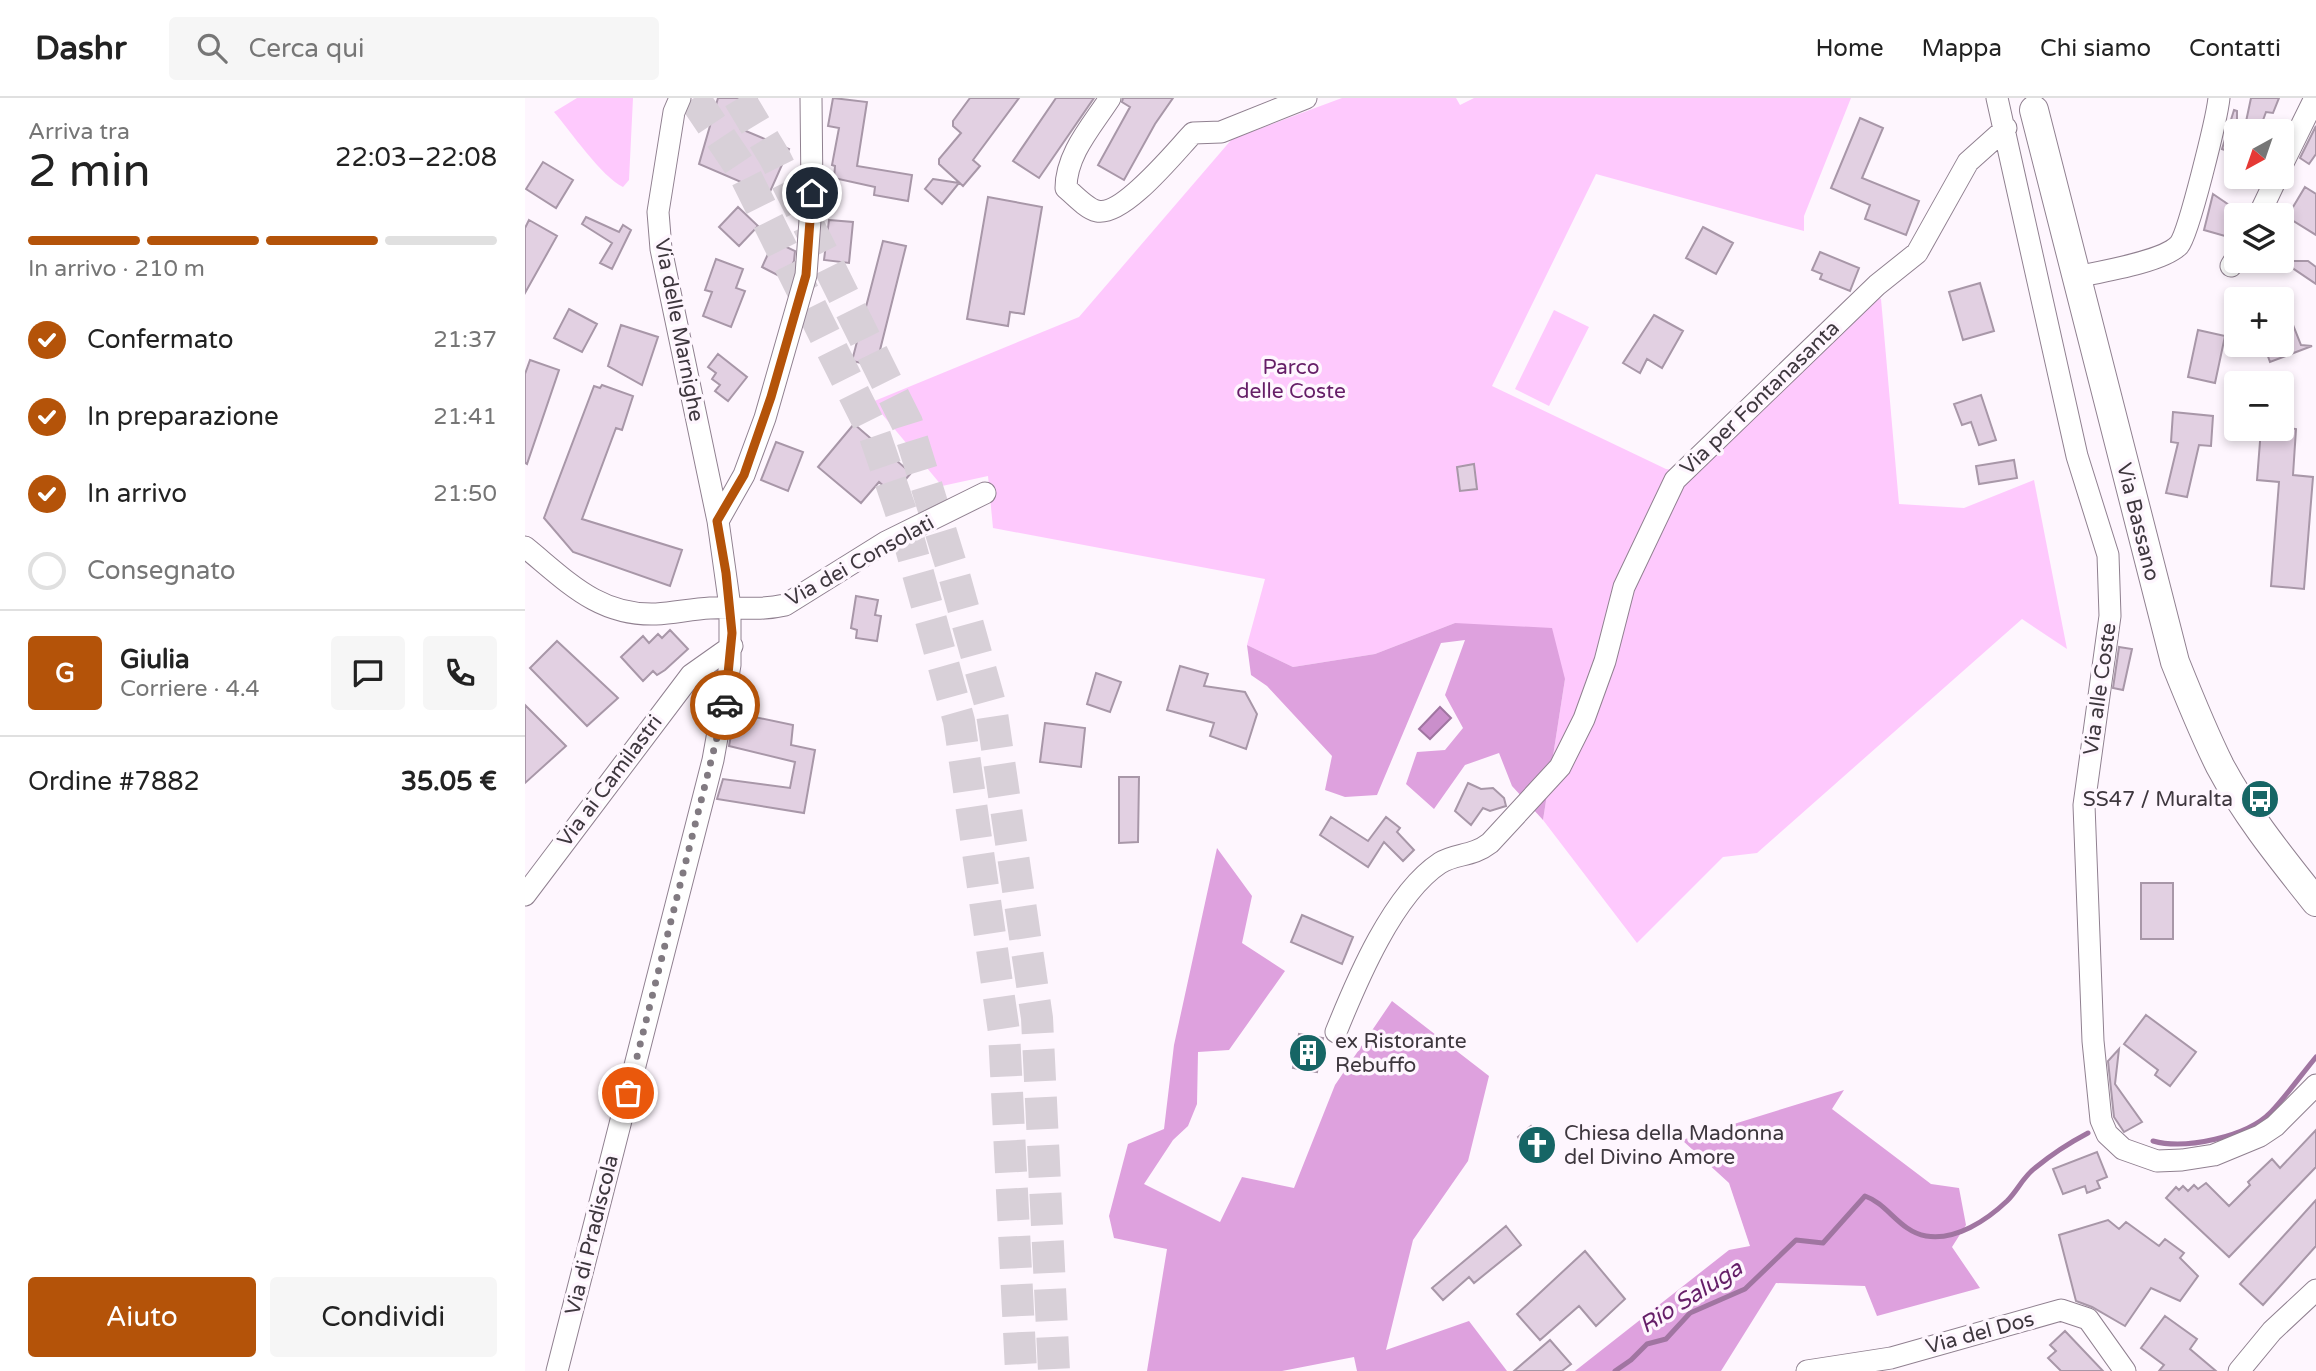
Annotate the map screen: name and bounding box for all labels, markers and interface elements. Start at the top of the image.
search box [169,17,659,80]
text: Dashr [35,29,127,68]
icon: search [193,29,231,67]
text: Cerca qui [249,33,364,64]
text: Home [1816,34,1884,63]
text: Mappa [1922,34,2002,63]
text: Chi siamo [2040,34,2151,63]
text: Contatti [2189,34,2281,63]
text: Arriva tra [28,118,130,146]
north arrow [2224,119,2294,189]
map controls [2224,119,2294,441]
text: 22:03–22:08 [335,142,497,173]
text: 2 min [28,144,151,199]
pin [782,163,842,223]
icon: home [793,174,831,212]
button: layers [2224,203,2294,273]
street label: Via delle Marnighe [649,236,709,424]
text: In arrivo · 210 m [28,255,205,283]
button: + [2224,287,2294,357]
street label: Via per Fontanasanta [1675,316,1845,480]
icon: check [28,321,66,359]
text: Confermato [87,324,234,355]
text: 21:37 [433,326,497,354]
park label: Parco delle Coste [1236,355,1346,404]
button: − [2224,371,2294,441]
icon: check [28,398,66,436]
text: In preparazione [87,401,279,432]
text: 21:41 [433,403,497,431]
street label: Via Bassano [2111,460,2165,584]
icon: check [28,475,66,513]
text: In arrivo [87,478,187,509]
text: 21:50 [433,480,497,508]
street label: Via dei Consolati [782,510,938,612]
text: Consegnato [87,555,236,586]
street label: Via alle Coste [2078,621,2122,757]
button: chat [331,636,405,710]
button: phone [423,636,497,710]
text: Giulia [120,644,190,675]
text: G [55,658,75,689]
courier [690,670,760,740]
text: Corriere · 4.4 [120,675,260,703]
icon: car [706,686,744,724]
street label: Via ai Camilastri [552,710,668,852]
text: Ordine #7882 [28,766,200,797]
text: 35.05 € [401,766,497,797]
bus stop icon: SS47 / Muralta [2239,778,2281,820]
place label: SS47 / Muralta [2083,787,2233,812]
place label: ex Ristorante Rebuffo [1335,1029,1467,1078]
building icon: ex Ristorante Rebuffo [1287,1032,1329,1074]
pin [598,1063,658,1123]
icon: bag [609,1074,647,1112]
place label: Chiesa della Madonna del Divino Amore [1564,1121,1784,1170]
church icon: Chiesa della Madonna del Divino Amore [1516,1124,1558,1166]
street label: Via di Pradiscola [560,1152,624,1318]
water label: Rio Saluga [1634,1254,1749,1340]
button: Aiuto [28,1277,256,1357]
button: Condividi [270,1277,497,1357]
street label: Via del Dos [1923,1307,2037,1359]

